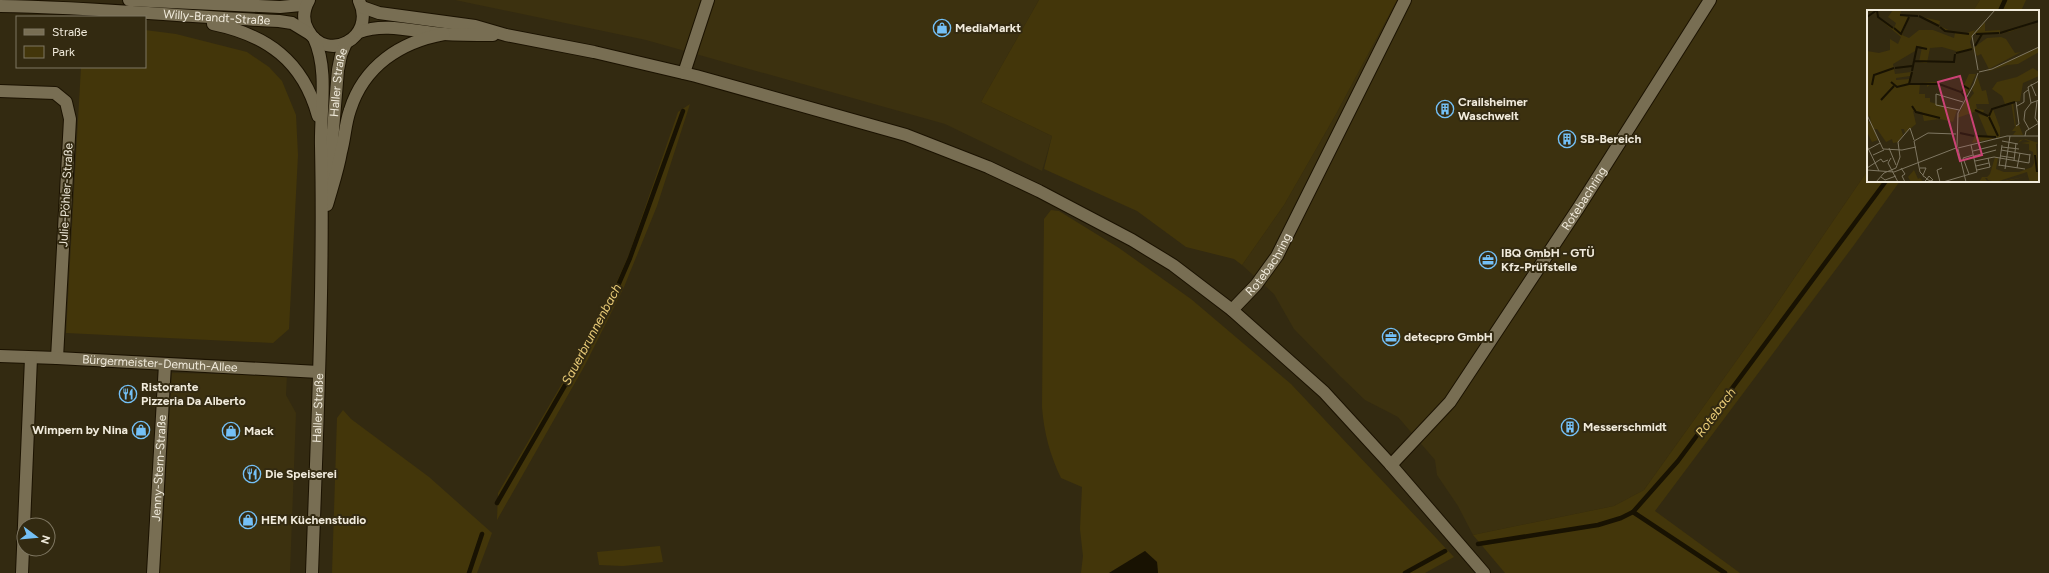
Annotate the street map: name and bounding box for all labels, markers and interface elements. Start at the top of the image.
street label: Willy-Brandt-Straße [163,7,271,28]
inset map [1867,10,2039,182]
legend [16,16,146,68]
shop icon: MediaMarkt [932,18,952,38]
place label: MediaMarkt [955,21,1021,35]
text: Straße [52,25,88,39]
text: Park [52,45,75,59]
street label: Haller Straße [327,45,350,118]
place label: Crailsheimer Waschwelt [1458,95,1528,123]
building icon: Crailsheimer Waschwelt [1435,99,1455,119]
building icon: SB-Bereich [1557,129,1577,149]
place label: SB-Bereich [1580,132,1641,146]
street label: Julie-Pöhler-Straße [56,142,76,247]
street label: Rotebachring [1559,164,1610,233]
street label: Rotebachring [1243,231,1294,298]
place label: IBQ GmbH - GTÜ Kfz-Prüfstelle [1501,246,1595,274]
office icon: IBQ GmbH - GTÜ Kfz-Prüfstelle [1478,250,1498,270]
water label: Sauerbrunnenbach [558,281,624,387]
office icon: detecpro GmbH [1381,327,1401,347]
place label: detecpro GmbH [1404,330,1493,344]
street label: Bürgermeister-Demuth-Allee [82,352,238,375]
street label: Haller Straße [310,373,326,443]
place label: Ristorante Pizzeria Da Alberto [141,380,246,408]
restaurant icon: Ristorante Pizzeria Da Alberto [118,384,138,404]
water label: Rotebach [1692,385,1739,440]
street label: Jenny-Stern-Straße [149,414,169,522]
building icon: Messerschmidt [1560,417,1580,437]
shop icon: Wimpern by Nina [131,420,151,440]
place label: Messerschmidt [1583,420,1667,434]
shop icon: Mack [221,421,241,441]
place label: Wimpern by Nina [32,423,128,437]
place label: Mack [244,424,274,438]
restaurant icon: Die Speiserei [242,464,262,484]
place label: Die Speiserei [265,467,337,481]
shop icon: HEM Küchenstudio [238,510,258,530]
place label: HEM Küchenstudio [261,513,366,527]
north arrow [16,517,56,557]
text: N [38,534,53,546]

